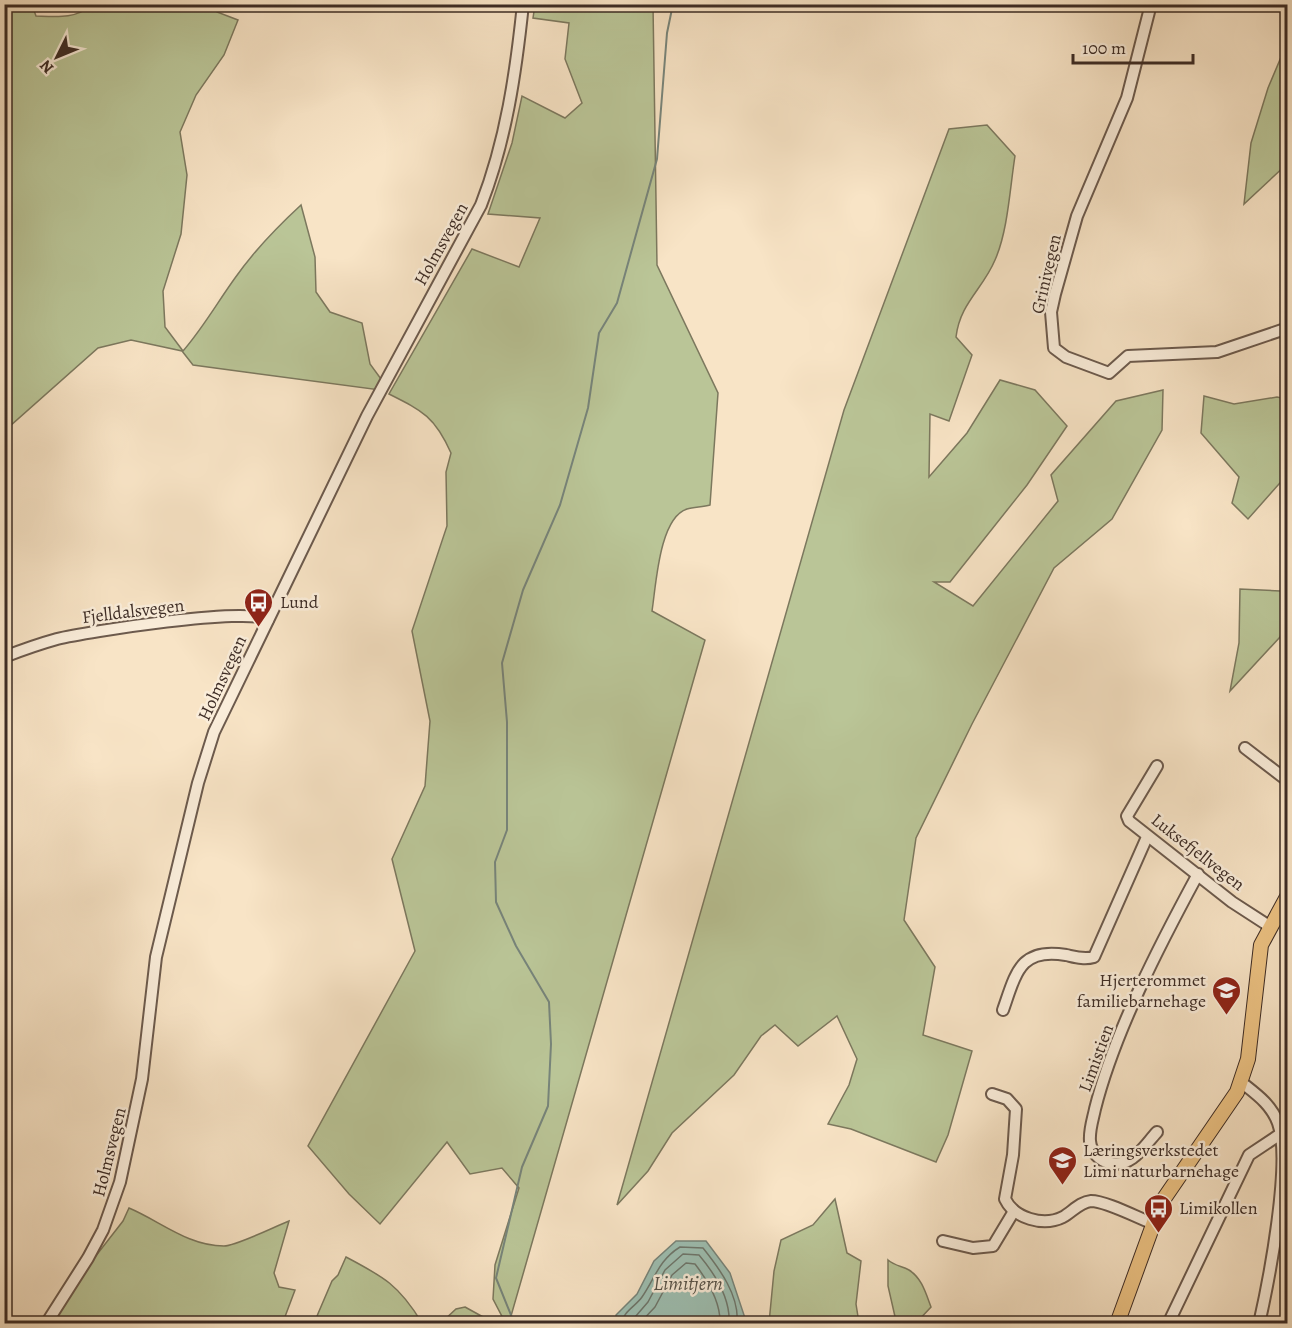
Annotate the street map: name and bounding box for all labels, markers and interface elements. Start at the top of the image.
north arrow [27,27,87,87]
scale bar [1073,27,1193,65]
text: 100 m [1082,36,1126,60]
text: N [35,55,59,78]
street label: Holmsvegen [408,198,474,290]
street label: Grinivegen [1025,232,1067,316]
bus stop icon: Lund [243,586,275,628]
place label: Lund [280,590,319,614]
street label: Fjelldalsvegen [81,593,186,629]
street label: Holmsvegen [192,631,252,724]
street label: Luksefjellvegen [1146,808,1250,896]
place label: Hjerterommet familiebarnehage [1077,968,1206,1013]
school or university icon: Hjerterommet familiebarnehage [1211,974,1243,1016]
street label: Limistien [1073,1021,1119,1095]
street label: Holmsvegen [86,1105,132,1199]
place label: Læringsverkstedet Limi naturbarnehage [1083,1138,1239,1183]
school or university icon: Læringsverkstedet Limi naturbarnehage [1046,1144,1078,1186]
bus stop icon: Limikollen [1142,1192,1174,1234]
place label: Limikollen [1179,1196,1258,1220]
water label: Limitjern [653,1270,723,1297]

